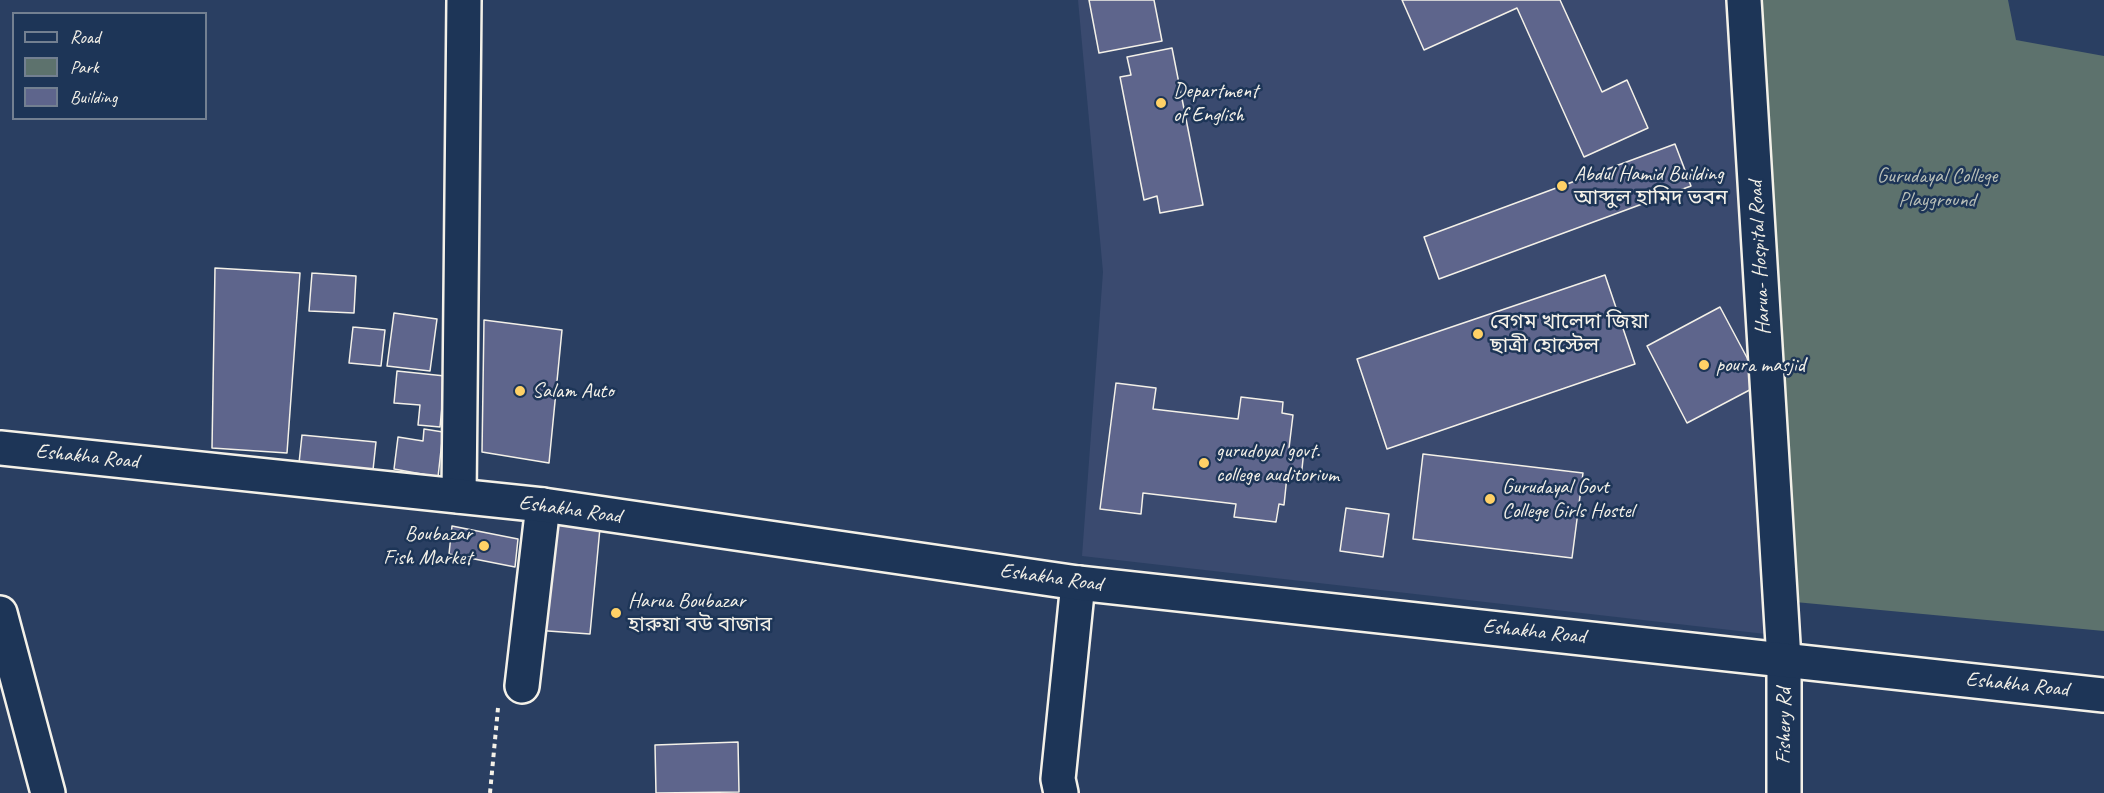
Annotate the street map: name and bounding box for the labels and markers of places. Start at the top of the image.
place label: Department of English [1173,78,1258,128]
marker: Department of English [1154,96,1168,110]
place label: Abdul Hamid Building আব্দুল হামিদ ভবন [1574,161,1728,211]
marker: Abdul Hamid Building আব্দুল হামিদ ভবন [1555,179,1569,193]
place label: বেগম খালেদা জিয়া ছাত্রী হোস্টেল [1490,309,1649,359]
marker: বেগম খালেদা জিয়া ছাত্রী হোস্টেল [1471,327,1485,341]
place label: poura masjid [1716,352,1805,378]
marker: poura masjid [1697,358,1711,372]
place label: Salam Auto [532,378,614,404]
marker: Salam Auto [513,384,527,398]
place label: gurudoyal govt. college auditorium [1216,438,1339,488]
marker: gurudoyal govt. college auditorium [1197,456,1211,470]
place label: Gurudayal Govt College Girls Hostel [1502,474,1634,524]
marker: Gurudayal Govt College Girls Hostel [1483,492,1497,506]
place label: Boubazar Fish Market [383,521,472,571]
marker: Boubazar Fish Market [477,539,491,553]
place label: Harua Boubazar হারুয়া বউ বাজার [628,588,772,638]
marker: Harua Boubazar হারুয়া বউ বাজার [609,606,623,620]

